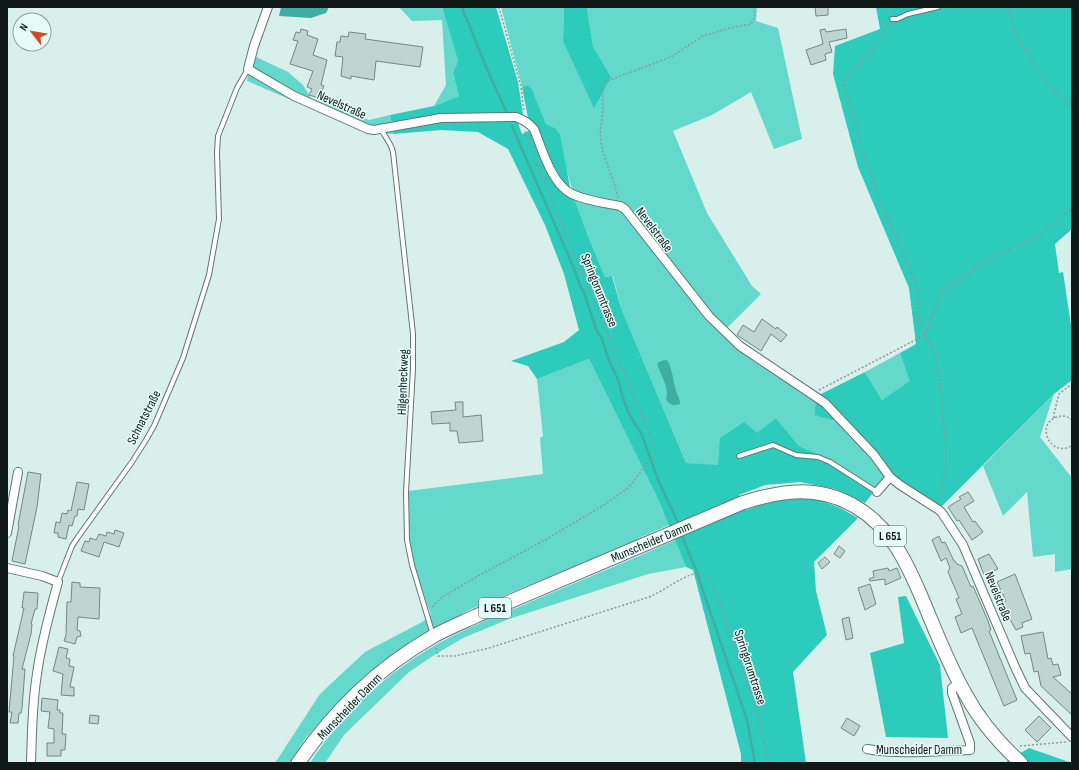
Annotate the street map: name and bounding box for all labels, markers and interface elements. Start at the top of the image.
north arrow [12,12,52,52]
text: N [17,21,31,33]
street label: Nevelstraße [315,87,369,123]
street label: Nevelstraße [632,204,676,255]
street label: Springorumtrasse [577,251,621,329]
street label: Hilgenheckweg [394,349,412,415]
street label: Schnatstraße [123,388,164,447]
street label: Munscheider Damm [609,518,694,566]
road number: L 651 [874,526,906,546]
street label: Nevelstraße [981,569,1015,624]
road number: L 651 [479,598,511,618]
street label: Springorumtrasse [730,628,770,707]
street label: Munscheider Damm [314,670,385,743]
street label: Munscheider Damm [876,742,962,758]

